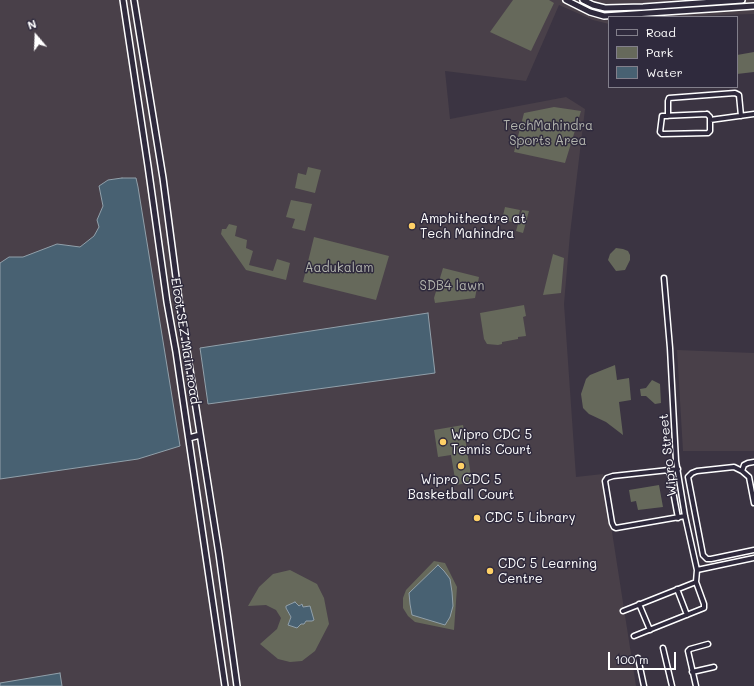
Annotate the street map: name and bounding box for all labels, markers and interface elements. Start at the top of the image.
north arrow [16,16,56,56]
text: N [26,16,38,33]
legend [608,16,738,88]
text: Road [646,24,676,40]
text: Park [646,44,673,60]
text: Water [646,64,683,80]
park label: TechMahindra Sports Area [503,118,593,149]
place label: Amphitheatre at Tech Mahindra [420,211,526,242]
marker: Amphitheatre at Tech Mahindra [407,221,417,231]
park label: Aadukalam [304,260,374,276]
street label: Elcot SEZ Main road [167,277,203,405]
park label: SDB4 lawn [420,278,484,294]
street label: Wipro Street [656,413,680,497]
place label: Wipro CDC 5 Tennis Court [451,427,532,458]
marker: Wipro CDC 5 Tennis Court [438,437,448,447]
marker: Wipro CDC 5 Basketball Court [456,461,466,471]
place label: Wipro CDC 5 Basketball Court [408,472,514,503]
place label: CDC 5 Library [485,510,575,526]
marker: CDC 5 Library [472,513,482,523]
place label: CDC 5 Learning Centre [498,556,597,587]
marker: CDC 5 Learning Centre [485,566,495,576]
scale bar [610,644,678,670]
text: 100 m [615,651,649,667]

